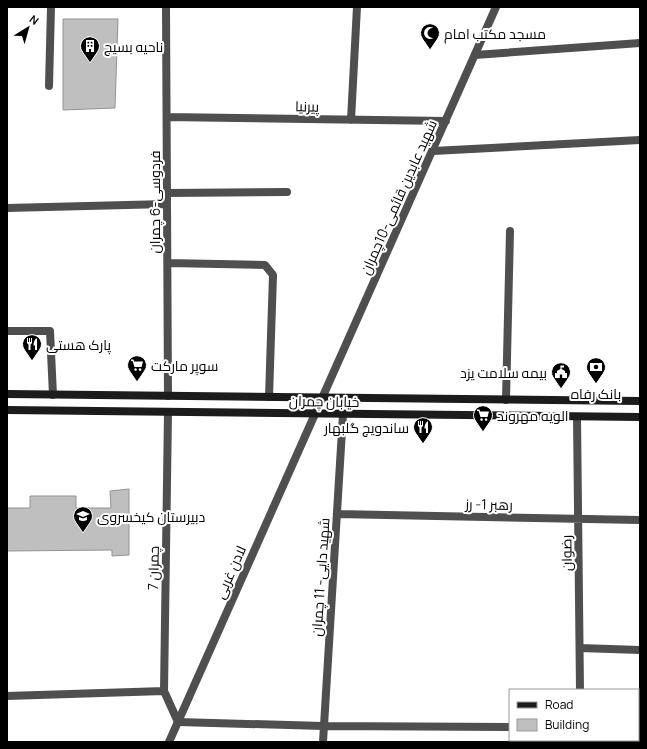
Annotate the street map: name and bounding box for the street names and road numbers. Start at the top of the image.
street label: پیرنیا [295,96,319,117]
street label: شهید عابدین قائمی-10چمران [355,116,442,278]
street label: فردوسی-6 چمران [145,151,165,253]
street label: خیابان چمران [289,391,359,412]
street label: رهبر 1- رز [464,494,513,514]
street label: شهید دایی- 11 چمران [306,517,335,637]
street label: رضوان [556,535,576,571]
street label: لادن غربی [210,542,250,602]
street label: چمران 7 [143,546,164,590]

